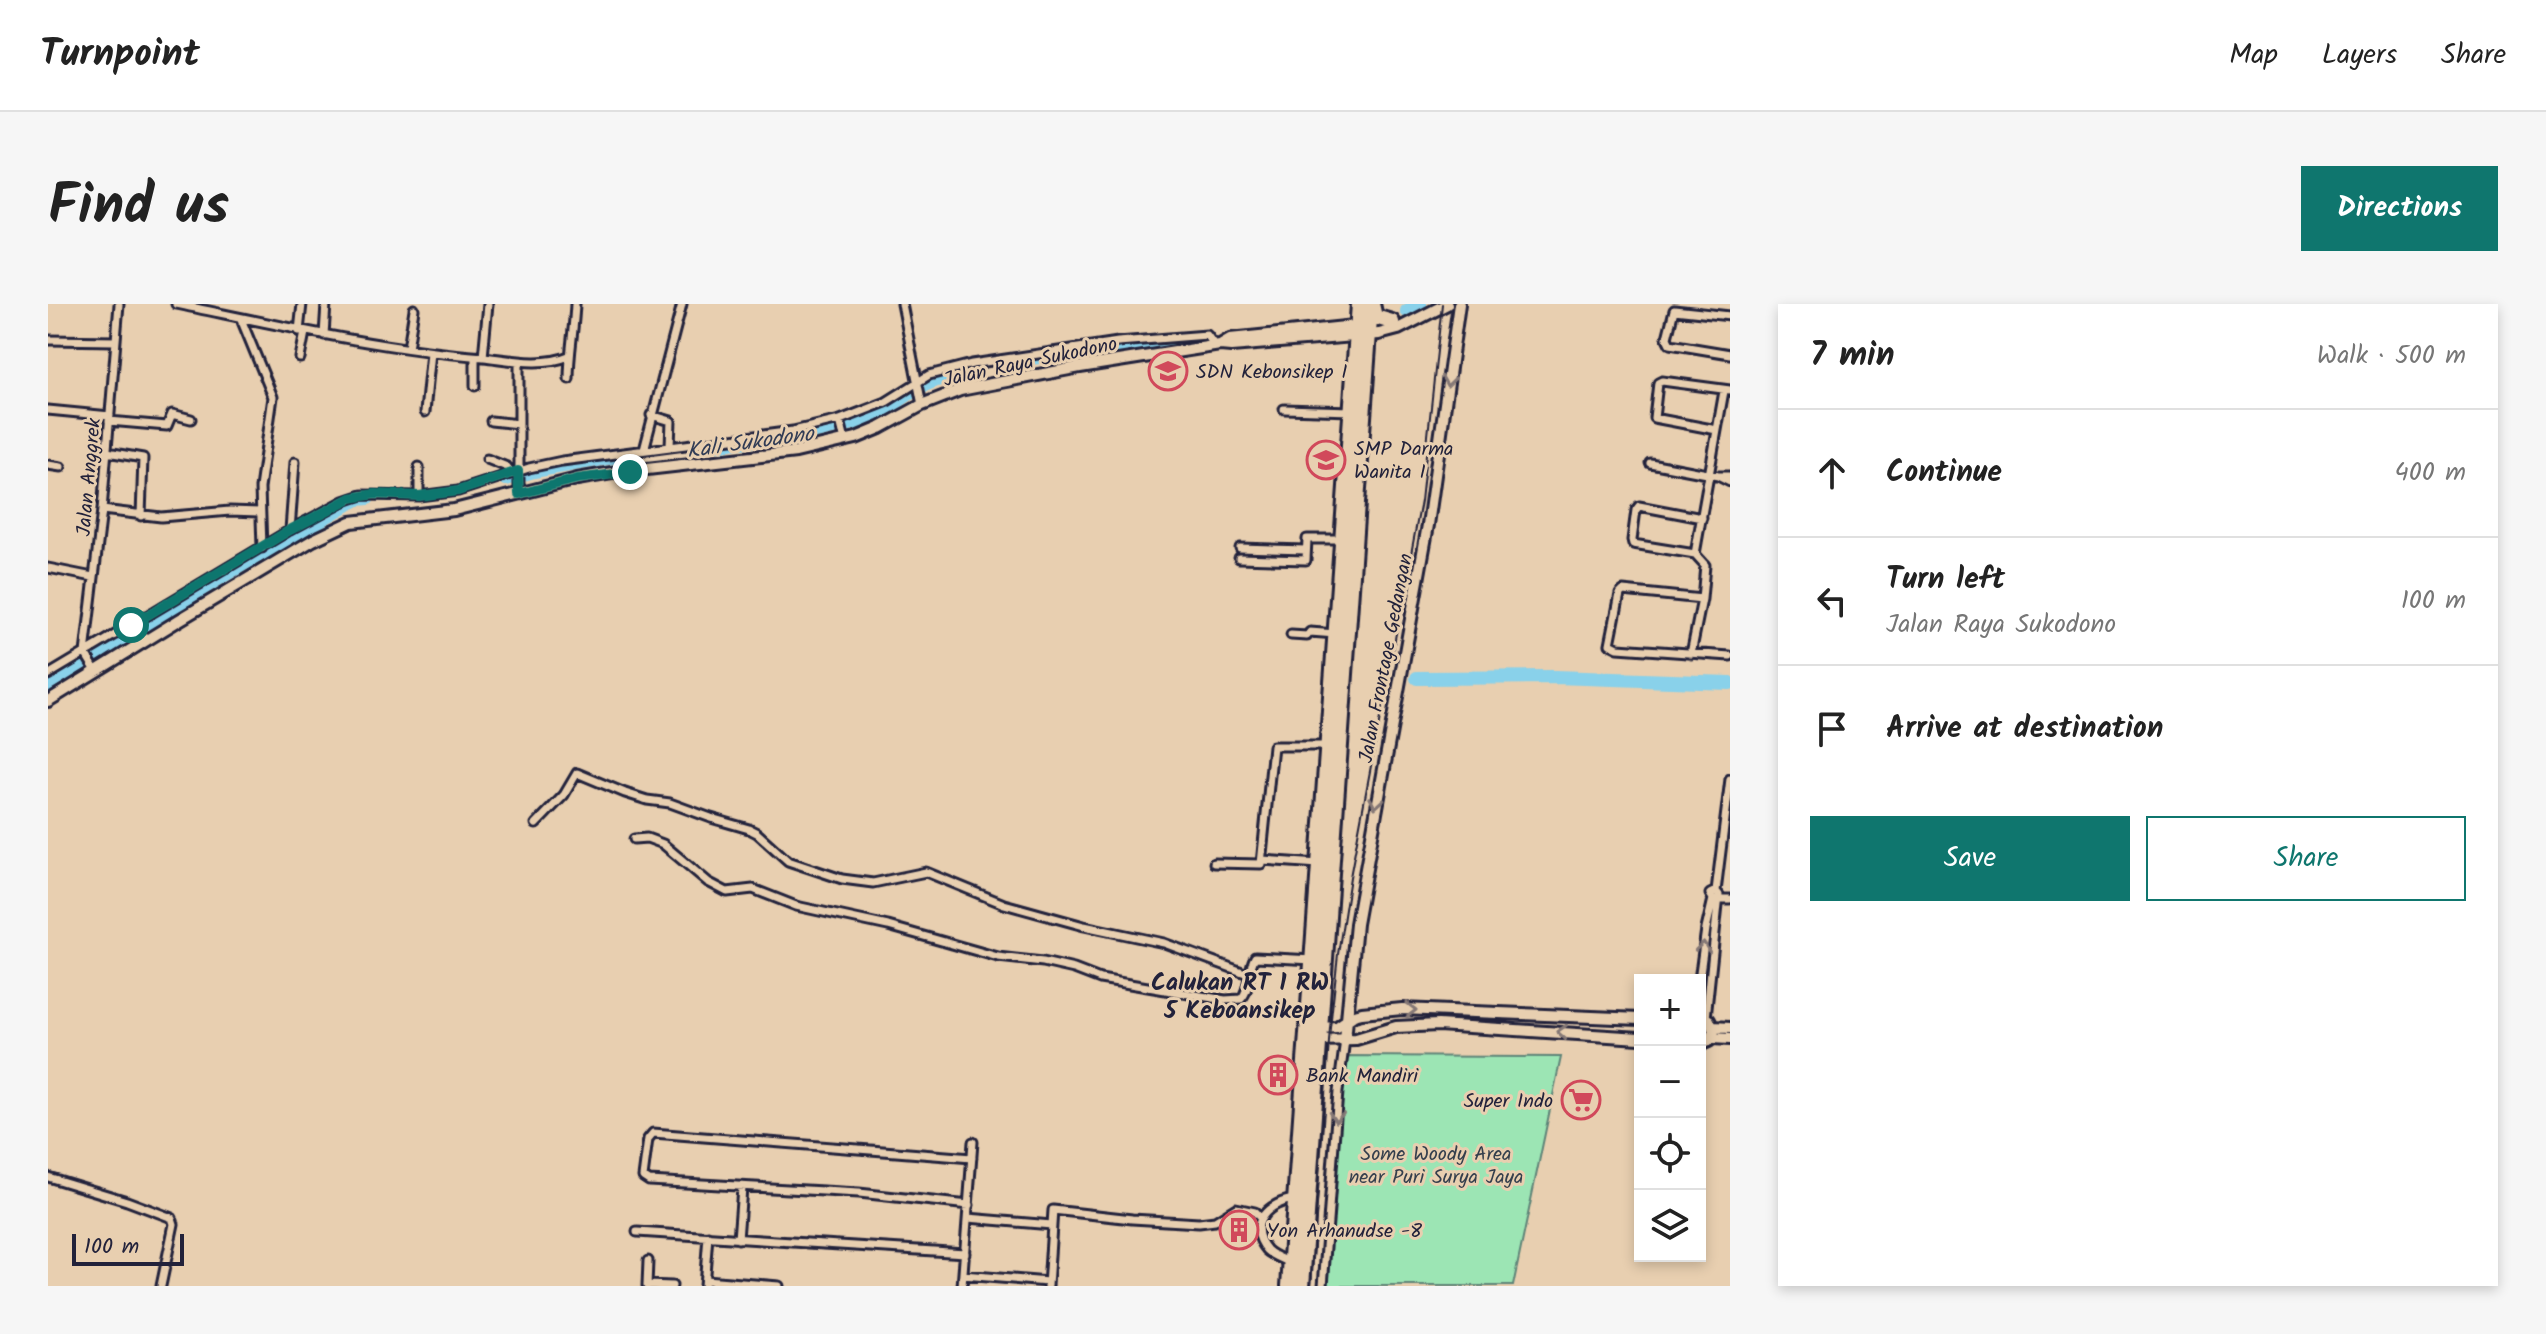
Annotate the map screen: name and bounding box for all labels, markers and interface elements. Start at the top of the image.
text: Turnpoint [40,25,200,85]
text: Map [2229,33,2278,78]
text: Layers [2322,33,2397,78]
text: Share [2441,33,2506,78]
text: Find us [48,163,229,253]
button: Directions [2301,166,2498,251]
street label: Jalan Raya Sukodono [941,329,1120,397]
text: 7 min [1810,329,1895,383]
text: Walk · 500 m [2317,335,2466,377]
school or university icon: SDN Kebonsikep I [1147,350,1189,392]
place label: SDN Kebonsikep I [1196,357,1348,389]
one-way arrow [1440,374,1457,388]
street label: Jalan Anggrek [69,416,111,538]
water label: Kali Sukodono [685,417,818,470]
place label: SMP Darma Wanita I [1354,434,1453,489]
school or university icon: SMP Darma Wanita I [1305,439,1347,481]
text: Continue [1886,449,2002,497]
icon: ahead [1810,451,1854,495]
text: 400 m [2395,452,2466,494]
route end [612,454,648,490]
street label: Jalan Frontage Gedangan [1351,551,1423,766]
text: Turn left [1886,556,2005,604]
icon: left [1810,579,1854,623]
text: 100 m [2401,580,2466,622]
text: Jalan Raya Sukodono [1886,604,2116,646]
route start [113,607,149,643]
text: Arrive at destination [1886,705,2163,753]
icon: arrive [1810,707,1854,751]
one-way arrow [1369,796,1386,810]
button: Save [1810,816,2130,901]
button: Share [2146,816,2466,901]
one-way arrow [1695,940,1712,953]
district label: Calukan RT 1 RW 5 Keboansikep [1151,964,1329,1031]
map controls [1634,974,1706,1262]
button: + [1634,974,1706,1046]
one-way arrow [1405,1001,1418,1018]
one-way arrow [1555,1024,1568,1041]
button: − [1634,1046,1706,1118]
building icon: Bank Mandiri [1257,1054,1299,1096]
place label: Bank Mandiri [1306,1061,1419,1093]
supermarket icon: Super Indo [1560,1079,1602,1121]
place label: Super Indo [1464,1086,1553,1118]
one-way arrow [1328,1111,1345,1124]
button: locate [1634,1118,1706,1190]
park label: Some Woody Area near Puri Surya Jaya [1349,1139,1523,1194]
button: layers [1634,1190,1706,1262]
building icon: Yon Arhanudse -8 [1218,1209,1260,1251]
place label: Yon Arhanudse -8 [1267,1216,1423,1248]
scale bar [72,1230,184,1266]
text: 100 m [84,1230,139,1265]

